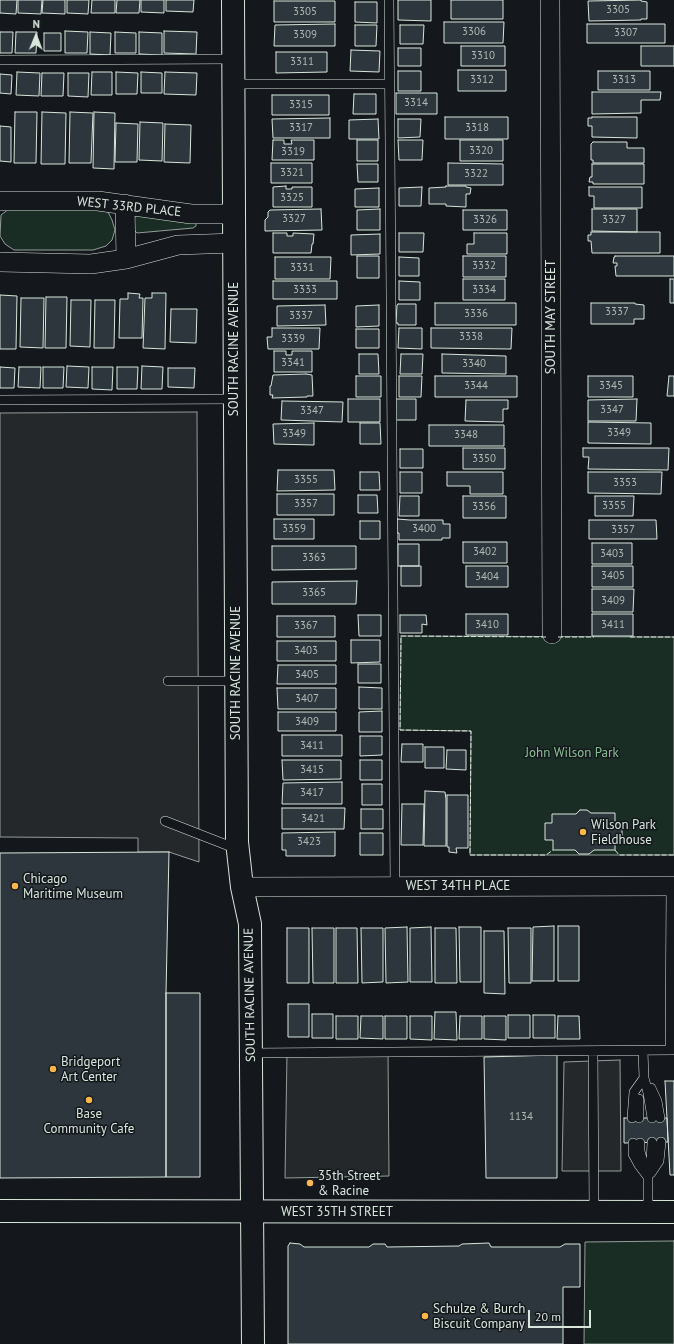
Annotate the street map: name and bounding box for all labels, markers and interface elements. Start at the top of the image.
house number: 3305 [606,3,630,17]
house number: 3305 [293,5,317,19]
north arrow [16,16,56,56]
text: N [32,17,40,31]
house number: 3306 [462,25,486,39]
house number: 3307 [614,26,638,40]
house number: 3309 [293,28,317,42]
house number: 3310 [471,49,495,63]
house number: 3311 [290,55,314,69]
house number: 3312 [470,73,494,87]
house number: 3313 [612,73,636,87]
house number: 3314 [404,96,428,110]
house number: 3315 [289,98,313,112]
house number: 3317 [289,121,313,135]
house number: 3318 [465,121,489,135]
house number: 3320 [469,144,493,158]
house number: 3319 [281,145,305,159]
house number: 3321 [280,166,304,180]
house number: 3322 [464,167,488,181]
house number: 3325 [280,191,304,205]
street label: WEST 33RD PLACE [76,194,182,220]
house number: 3327 [282,212,306,226]
house number: 3326 [473,213,497,227]
house number: 3327 [602,213,626,227]
house number: 3332 [472,259,496,273]
street label: SOUTH MAY STREET [543,260,559,374]
house number: 3331 [290,261,314,275]
street label: SOUTH RACINE AVENUE [226,282,242,416]
house number: 3333 [293,283,317,297]
house number: 3334 [472,283,496,297]
house number: 3337 [605,305,629,319]
house number: 3336 [464,307,488,321]
house number: 3337 [289,309,313,323]
house number: 3338 [459,330,483,344]
house number: 3339 [281,332,305,346]
house number: 3341 [281,356,305,370]
house number: 3340 [462,357,486,371]
house number: 3344 [464,379,488,393]
house number: 3345 [599,379,623,393]
house number: 3347 [600,403,624,417]
house number: 3347 [300,404,324,418]
house number: 3349 [607,426,631,440]
house number: 3349 [282,427,306,441]
house number: 3348 [454,428,478,442]
house number: 3350 [472,452,496,466]
house number: 3355 [294,473,318,487]
house number: 3353 [613,476,637,490]
house number: 3357 [294,497,318,511]
house number: 3355 [602,499,626,513]
house number: 3356 [472,500,496,514]
house number: 3359 [282,522,306,536]
house number: 3400 [412,522,436,536]
house number: 3357 [611,523,635,537]
house number: 3402 [473,545,497,559]
house number: 3403 [600,547,624,561]
house number: 3363 [302,551,326,565]
house number: 3405 [601,569,625,583]
house number: 3404 [475,570,499,584]
house number: 3365 [302,586,326,600]
house number: 3409 [601,594,625,608]
street label: SOUTH RACINE AVENUE [228,606,244,740]
house number: 3410 [475,618,499,632]
house number: 3411 [601,618,625,632]
house number: 3367 [294,619,318,633]
house number: 3403 [294,644,318,658]
house number: 3405 [295,668,319,682]
house number: 3407 [295,692,319,706]
house number: 3409 [295,715,319,729]
house number: 3411 [300,739,324,753]
park label: John Wilson Park [525,745,619,761]
house number: 3415 [300,763,324,777]
house number: 3417 [300,786,324,800]
house number: 3421 [301,812,325,826]
place label: Wilson Park Fieldhouse [591,817,656,848]
marker: Wilson Park Fieldhouse [578,827,588,837]
house number: 3423 [297,835,321,849]
place label: Chicago Maritime Museum [23,871,123,902]
street label: WEST 34TH PLACE [406,878,510,894]
marker: Chicago Maritime Museum [10,881,20,891]
street label: SOUTH RACINE AVENUE [241,928,259,1062]
place label: Bridgeport Art Center [61,1054,120,1085]
marker: Bridgeport Art Center [48,1064,58,1074]
marker: Base Community Cafe [84,1095,94,1105]
place label: Base Community Cafe [44,1106,134,1137]
house number: 1134 [509,1110,533,1124]
place label: 35th Street & Racine [318,1168,380,1199]
marker: 35th Street & Racine [305,1178,315,1188]
street label: WEST 35TH STREET [281,1204,393,1220]
place label: Schulze & Burch Biscuit Company [433,1301,525,1332]
scale bar [530,1302,593,1328]
text: 20 m [535,1309,561,1324]
marker: Schulze & Burch Biscuit Company [420,1311,430,1321]

